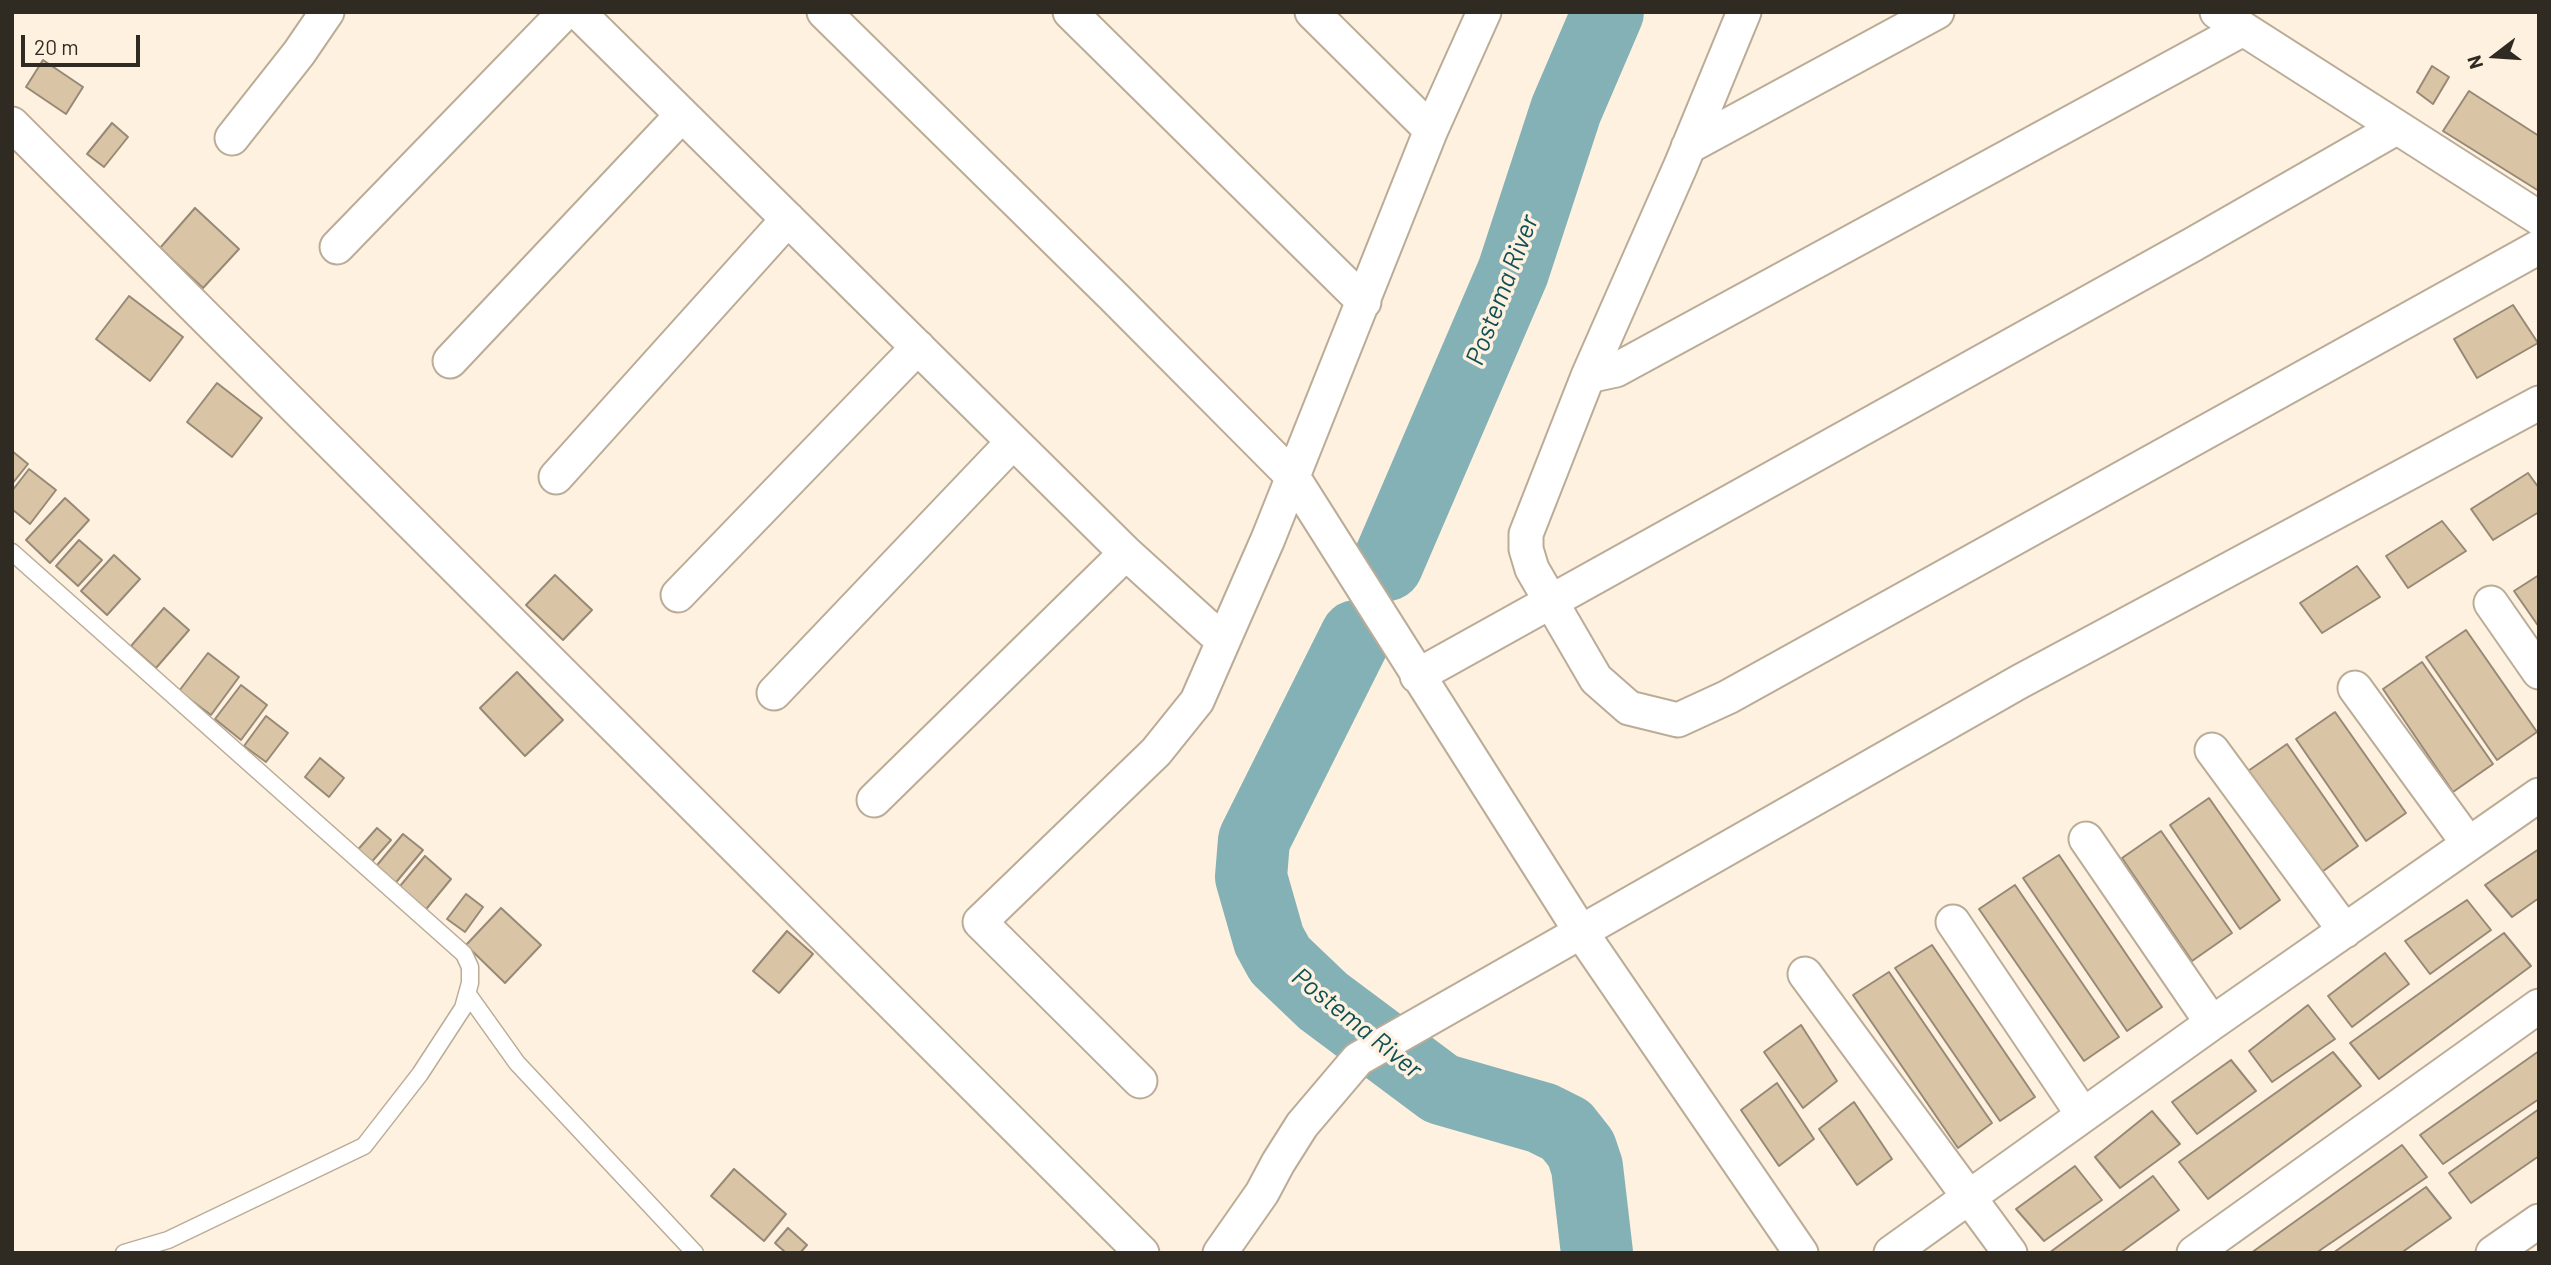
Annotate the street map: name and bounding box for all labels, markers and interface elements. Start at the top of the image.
scale bar [24,21,144,65]
north arrow [2460,21,2530,91]
text: 20 m [34,34,79,59]
text: N [2462,53,2487,72]
water label: Postema River [1459,211,1545,369]
water label: Postema River [1286,961,1428,1085]

